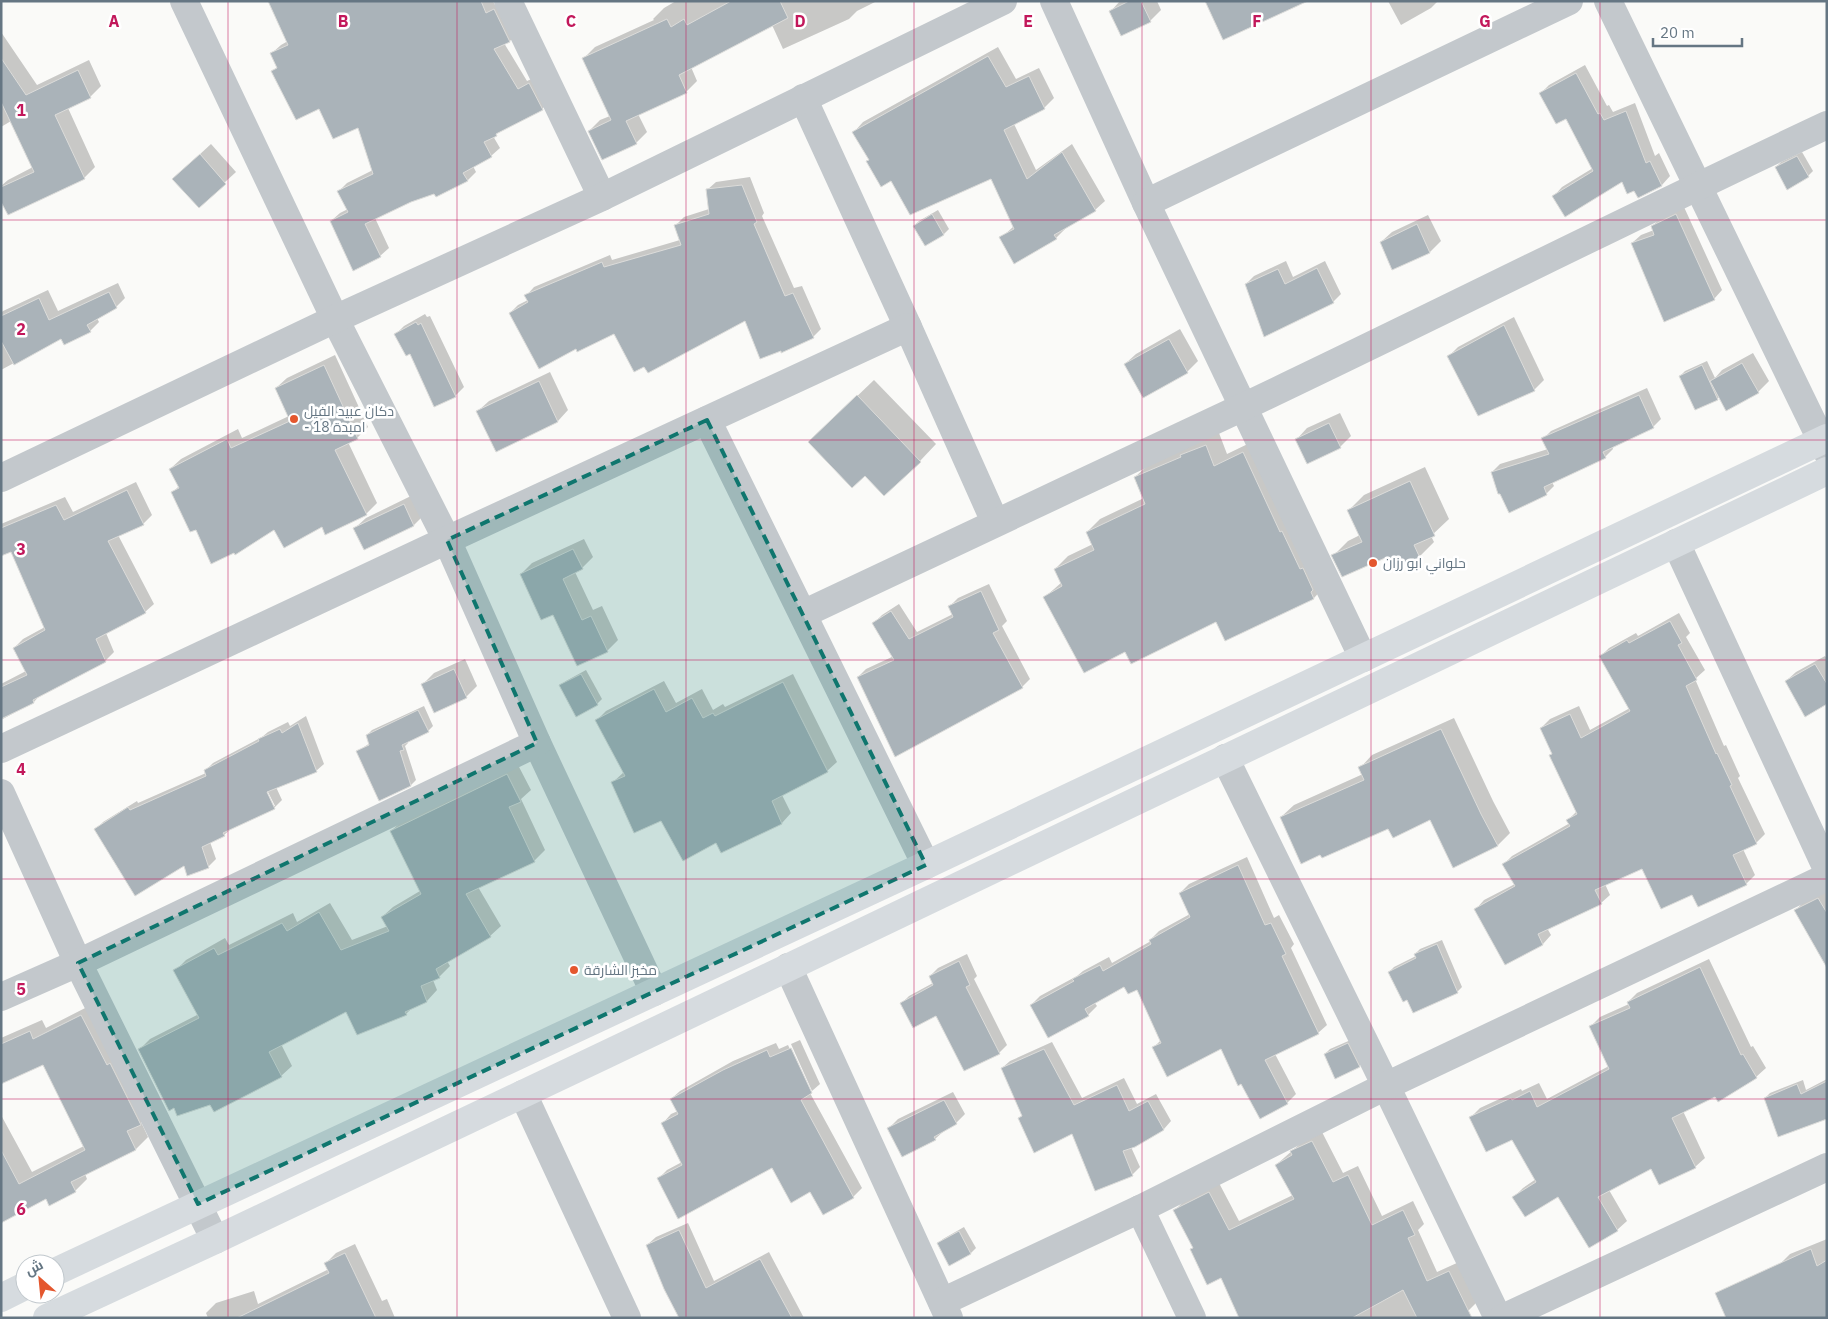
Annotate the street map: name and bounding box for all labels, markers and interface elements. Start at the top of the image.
text: A [109,11,120,31]
text: B [338,11,349,31]
text: C [566,11,576,31]
text: D [794,11,806,31]
text: E [1023,11,1033,31]
text: F [1252,11,1262,31]
text: G [1479,11,1491,31]
scale bar [1653,15,1742,47]
text: 20 m [1660,23,1695,42]
text: 1 [16,100,26,120]
text: 2 [16,319,26,339]
place label: دكان عبيد الفيل - امبدة 18 [304,402,394,436]
marker: دكان عبيد الفيل - امبدة 18 [288,413,300,425]
text: 3 [16,539,26,559]
place label: حلواني ابو رزان [1383,554,1466,575]
marker: حلواني ابو رزان [1367,557,1379,569]
text: 4 [16,759,26,779]
place label: مخبز الشارقة [584,961,657,979]
marker: مخبز الشارقة [568,964,580,976]
text: 5 [16,979,26,999]
text: 6 [16,1199,26,1219]
north arrow [15,1254,65,1304]
text: ش [22,1255,46,1280]

